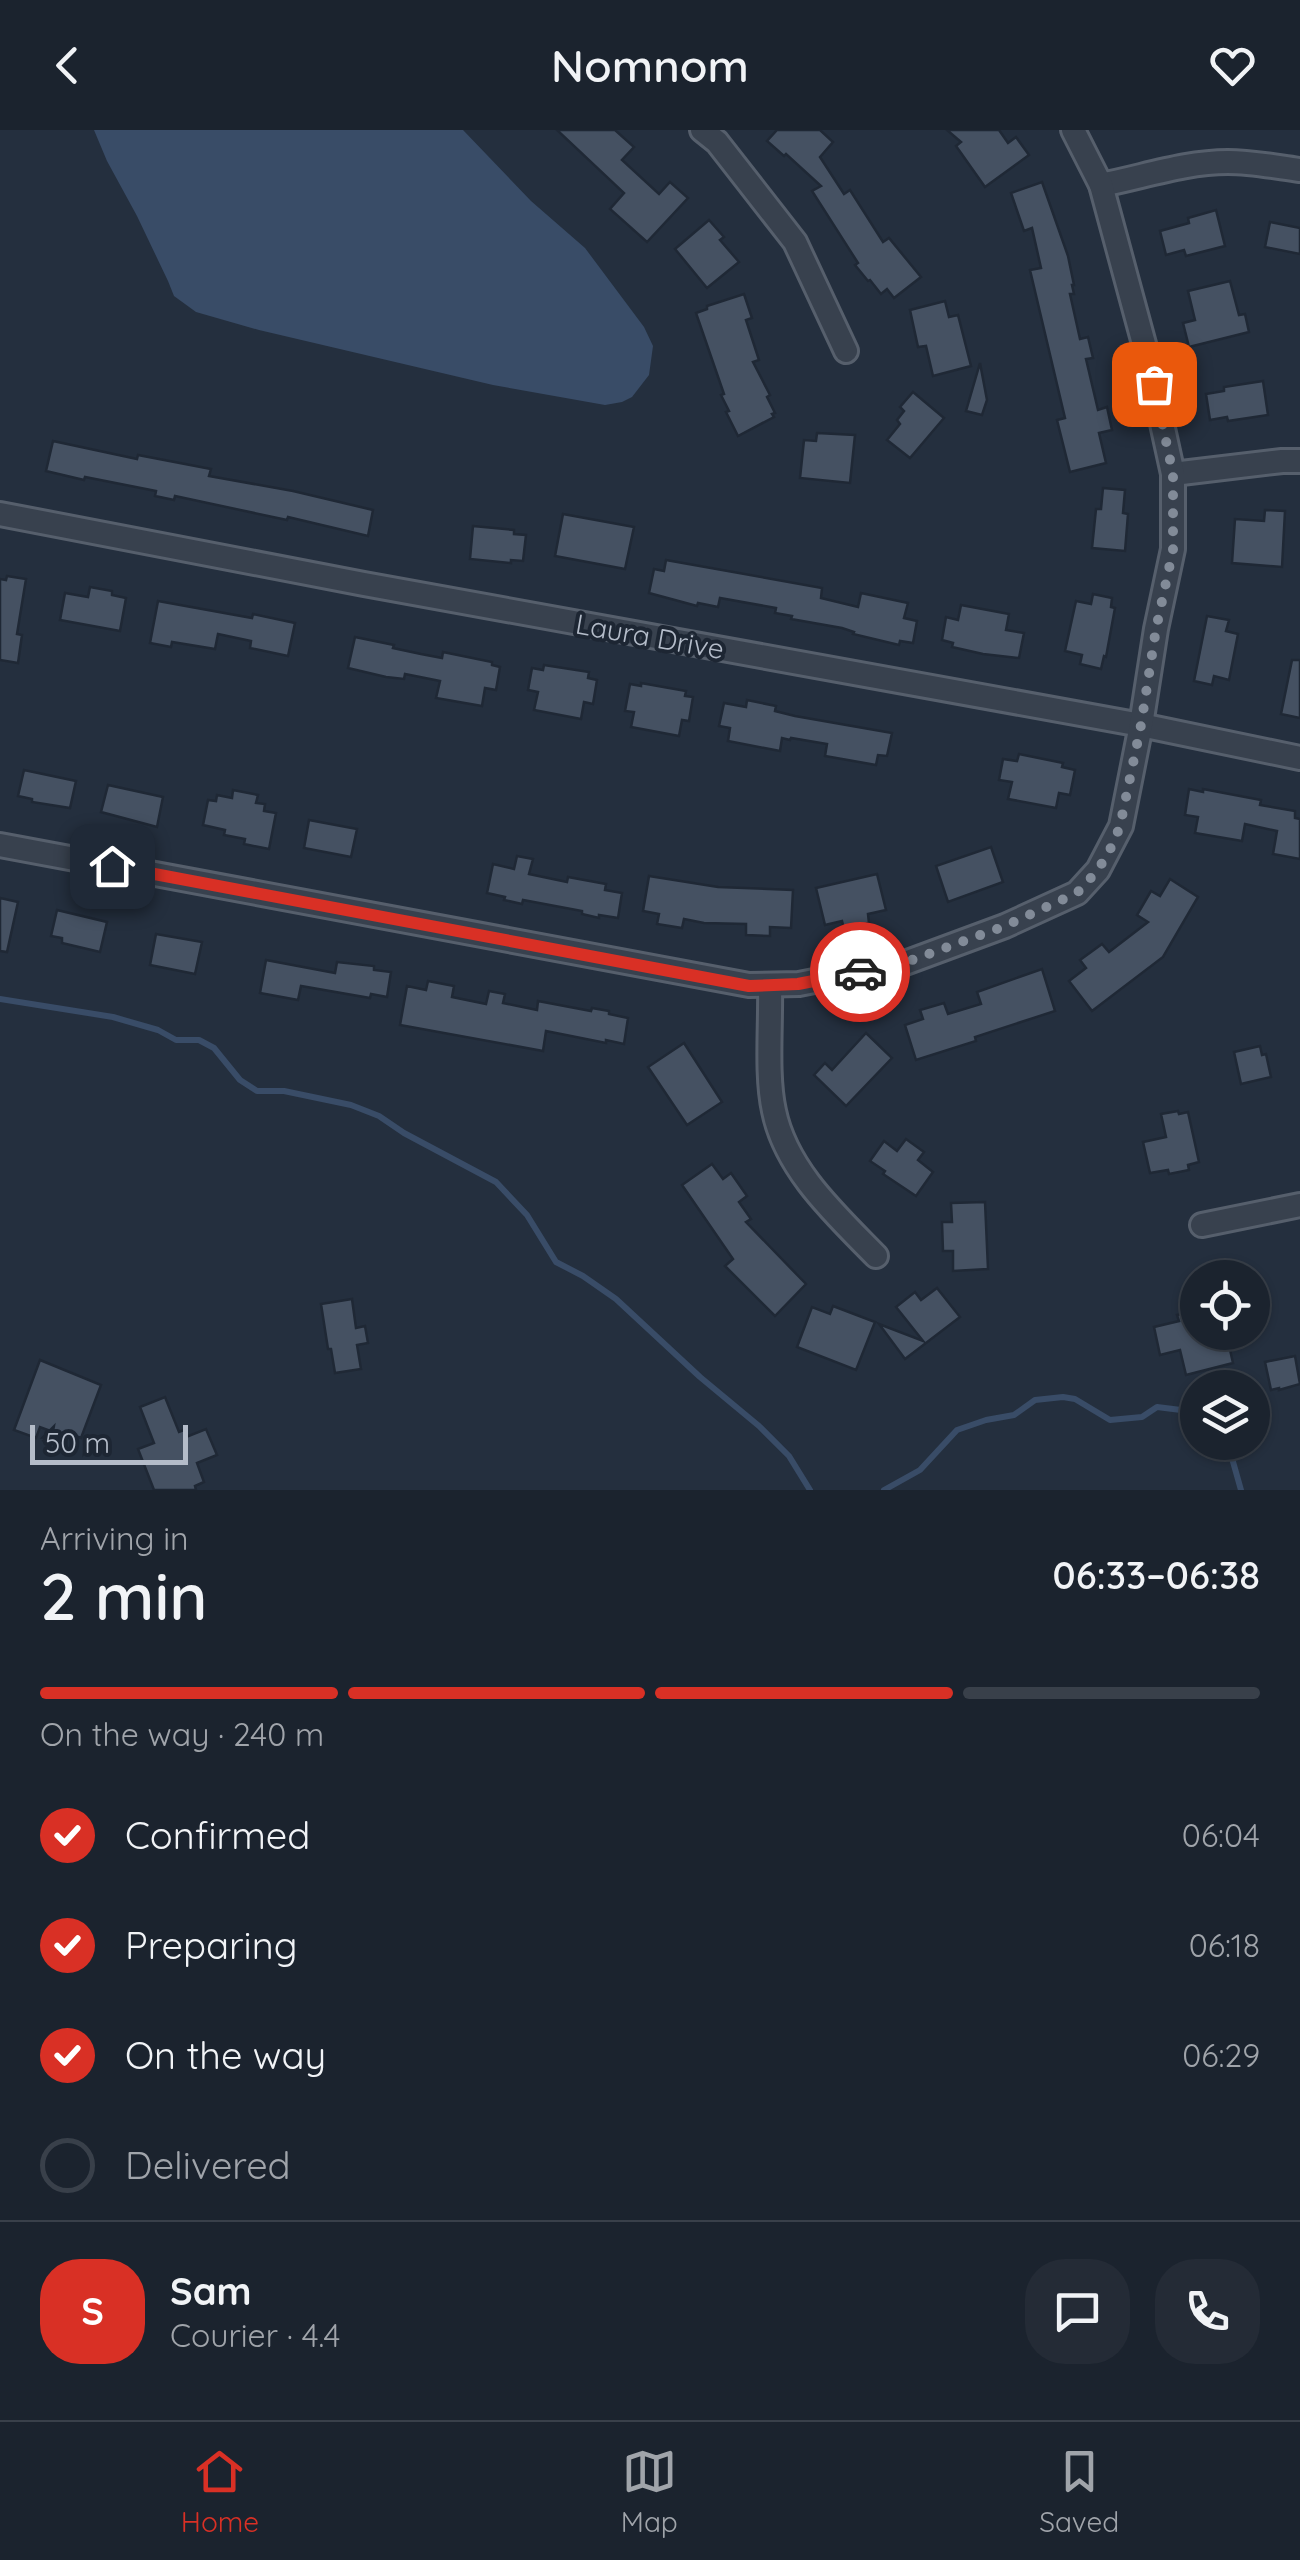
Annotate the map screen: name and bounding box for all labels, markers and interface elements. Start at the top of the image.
text: Nomnom [551,37,749,93]
icon: back [40,38,95,93]
icon: heart [1205,38,1260,93]
pin [1112,342,1197,427]
icon: bag [1127,357,1182,412]
street label: Laura Drive [573,606,727,666]
pin [70,824,155,909]
icon: home [85,839,140,894]
courier [810,922,910,1022]
icon: car [833,945,888,1000]
map controls [1180,1260,1270,1460]
button: locate [1180,1260,1270,1350]
button: layers [1180,1370,1270,1460]
scale bar [30,1420,188,1464]
text: 50 m [45,1425,110,1460]
text: Arriving in [40,1518,189,1558]
text: 06:33–06:38 [1053,1551,1260,1599]
text: 2 min [40,1555,208,1636]
text: On the way · 240 m [40,1714,324,1754]
icon: check [40,1808,95,1863]
text: Confirmed [125,1811,310,1859]
text: 06:04 [1182,1815,1260,1855]
icon: check [40,1918,95,1973]
text: Preparing [125,1921,297,1969]
text: 06:18 [1189,1925,1260,1965]
icon: check [40,2028,95,2083]
text: On the way [125,2031,326,2079]
text: 06:29 [1182,2035,1260,2075]
text: Delivered [125,2141,291,2189]
button: chat [1025,2259,1130,2364]
button: phone [1155,2259,1260,2364]
text: Sam [170,2267,252,2315]
text: S [81,2287,104,2335]
text: Courier · 4.4 [170,2315,340,2355]
tab: Home [181,2444,259,2539]
tab: Map [621,2444,678,2539]
tab: Saved [1039,2444,1119,2539]

